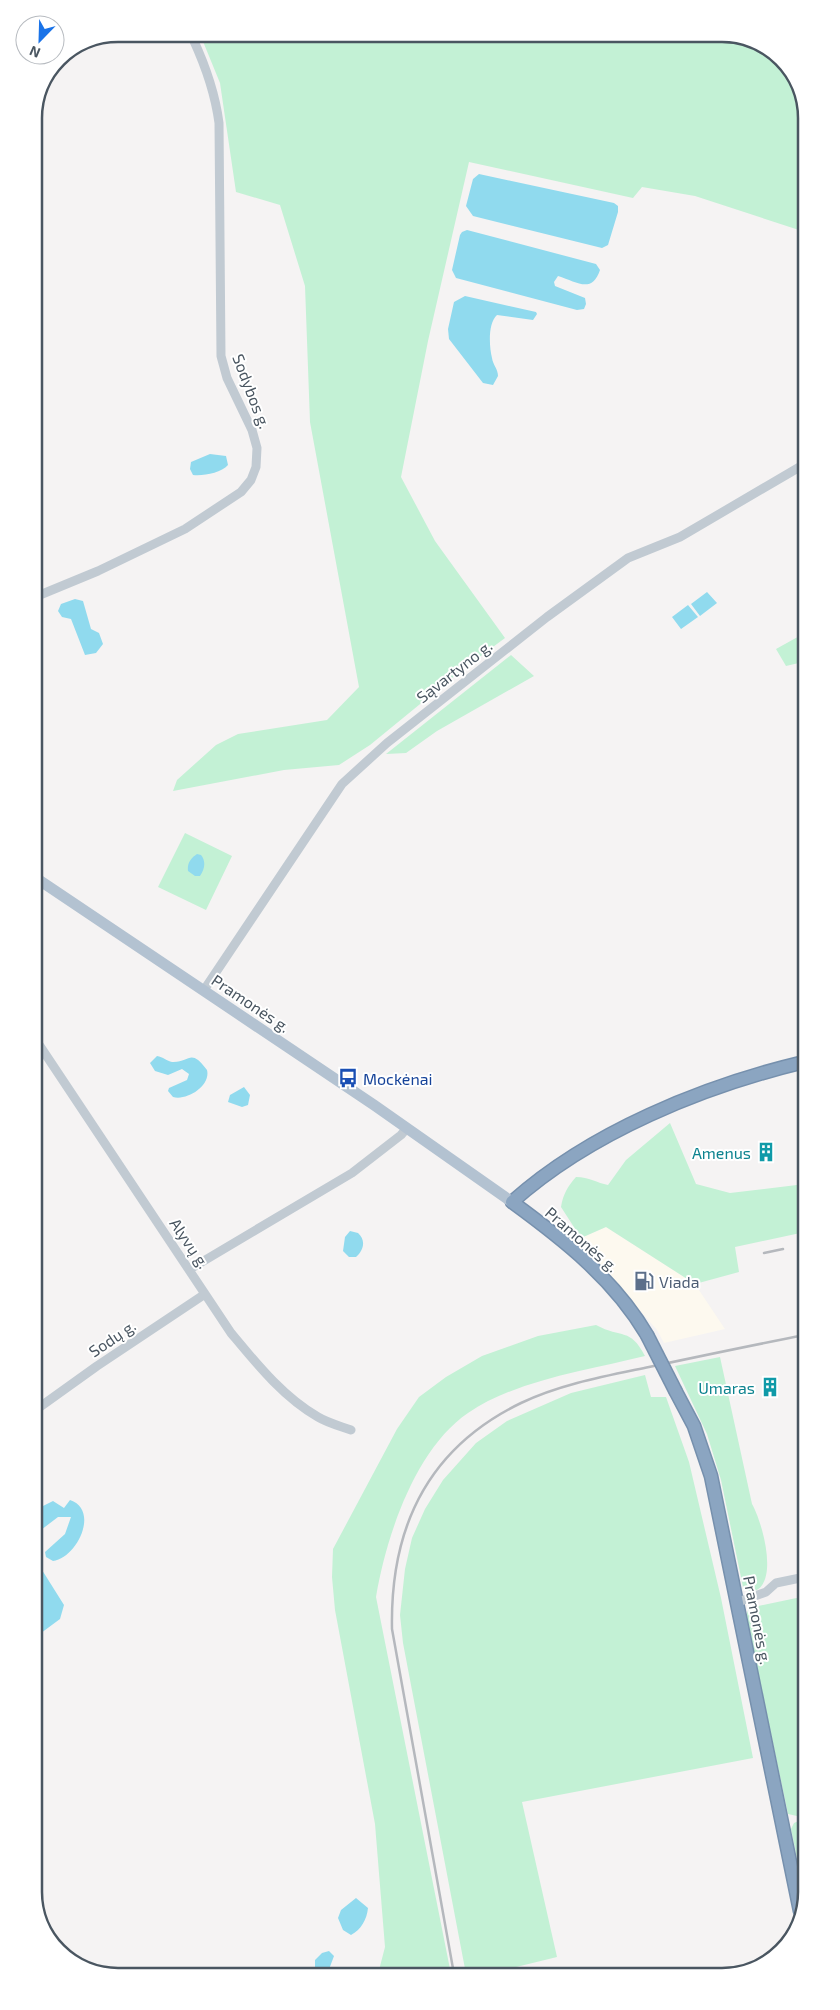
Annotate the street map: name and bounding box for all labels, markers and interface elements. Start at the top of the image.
north arrow [15,15,65,65]
text: N [27,43,43,62]
street label: Sodybos g. [229,351,275,431]
street label: Sąvartyno g. [413,636,495,706]
street label: Pramonės g. [208,970,294,1036]
bus stop icon: Mockėnai [337,1067,359,1089]
place label: Mockėnai [363,1069,433,1088]
building icon: Amenus [755,1141,777,1163]
place label: Amenus [692,1143,751,1162]
street label: Pramonės g. [542,1202,622,1276]
street label: Alyvų g. [166,1214,214,1272]
fuel station icon: Viada [633,1270,655,1292]
place label: Viada [659,1272,699,1291]
street label: Sodų g. [85,1315,139,1361]
building icon: Umaras [759,1376,781,1398]
place label: Umaras [698,1378,755,1397]
street label: Pramonės g. [740,1574,776,1666]

